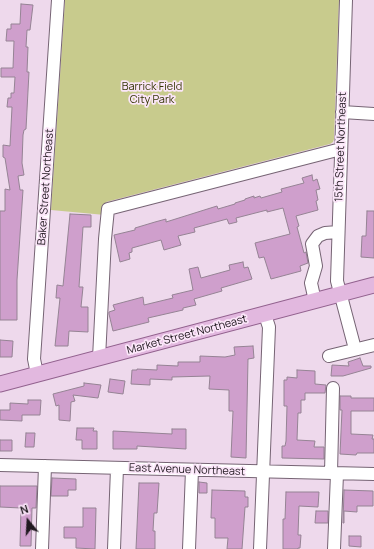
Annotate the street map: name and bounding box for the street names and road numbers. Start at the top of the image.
street label: 15th Street Northeast [332,92,350,202]
street label: Baker Street Northeast [35,128,57,246]
street label: Market Street Northeast [126,313,248,357]
street label: East Avenue Northeast [129,461,245,479]

